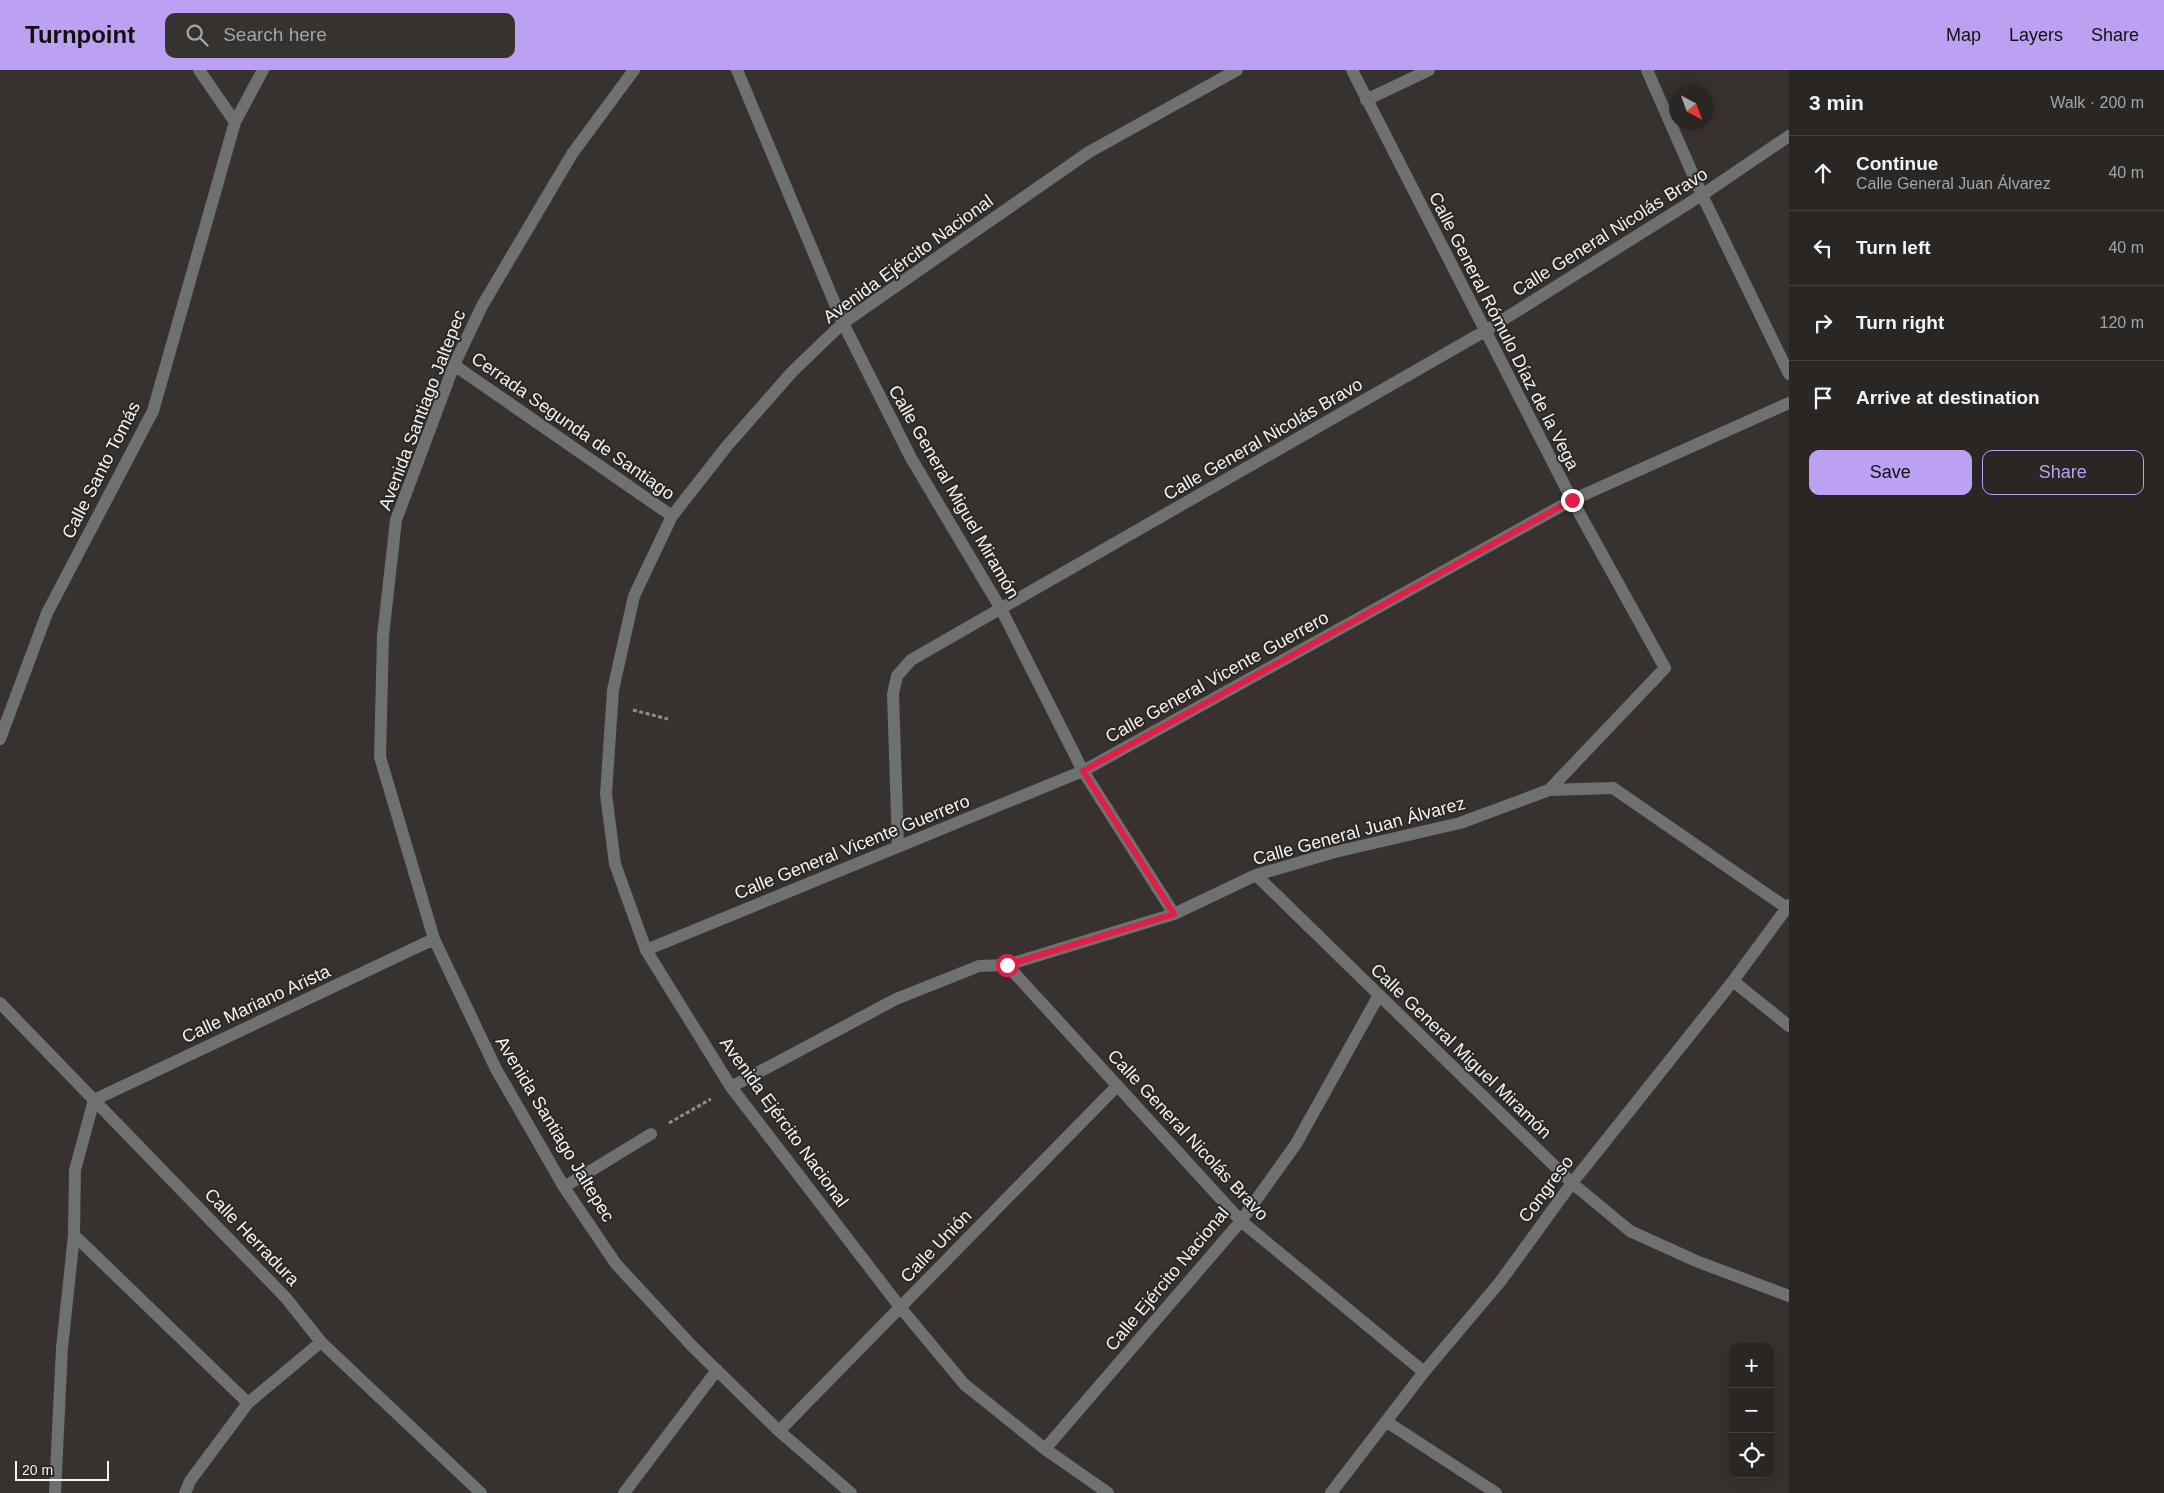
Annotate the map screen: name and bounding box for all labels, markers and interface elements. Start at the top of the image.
search box [165,13,515,58]
text: Turnpoint [25,21,135,48]
icon: search [183,21,211,49]
text: Search here [223,24,327,45]
text: Map [1946,25,1981,45]
text: Layers [2009,25,2063,45]
text: Share [2091,25,2139,45]
north arrow [1669,85,1714,130]
text: 3 min [1809,91,1864,114]
text: Walk · 200 m [2050,94,2144,111]
text: Continue [1856,153,1938,174]
icon: ahead [1809,159,1837,187]
street label: Calle General Nicolás Bravo [1509,164,1711,300]
text: 40 m [2108,164,2144,181]
text: Calle General Juan Álvarez [1856,175,2051,192]
street label: Calle General Rómulo Díaz de la Vega [1425,189,1584,474]
street label: Avenida Ejército Nacional [819,191,997,327]
icon: left [1809,234,1837,262]
text: Turn left [1856,237,1931,258]
text: 40 m [2108,239,2144,256]
street label: Avenida Santiago Jaltepec [375,307,469,513]
icon: right [1809,309,1837,337]
text: Turn right [1856,312,1944,333]
text: 120 m [2100,314,2144,331]
street label: Cerrada Segunda de Santiago [468,348,678,504]
street label: Calle General Nicolás Bravo [1160,374,1366,504]
street label: Calle General Miguel Miramón [885,382,1023,602]
icon: arrive [1809,384,1837,412]
text: Arrive at destination [1856,387,2040,408]
street label: Calle Santo Tomás [58,398,144,542]
button: Save [1809,450,1972,495]
button: Share [1982,450,2144,495]
route end [1561,489,1584,512]
street label: Calle General Vicente Guerrero [1102,607,1332,747]
street label: Calle General Vicente Guerrero [732,791,972,903]
street label: Calle General Juan Álvarez [1251,793,1467,869]
route start [996,954,1019,977]
street label: Calle General Miguel Miramón [1367,959,1555,1143]
street label: Calle Mariano Arista [179,960,334,1047]
street label: Avenida Santiago Jaltepec [492,1033,618,1225]
street label: Avenida Ejército Nacional [716,1033,852,1211]
street label: Calle General Nicolás Bravo [1104,1045,1272,1225]
street label: Congreso [1515,1152,1577,1226]
street label: Calle Herradura [201,1184,304,1290]
street label: Calle Ejército Nacional [1101,1203,1233,1355]
street label: Calle Unión [896,1206,976,1286]
map controls [1729,1343,1774,1478]
button: + [1729,1343,1774,1388]
button: − [1729,1388,1774,1433]
button: locate [1729,1433,1774,1478]
scale bar [15,1458,109,1481]
text: 20 m [22,1462,53,1478]

